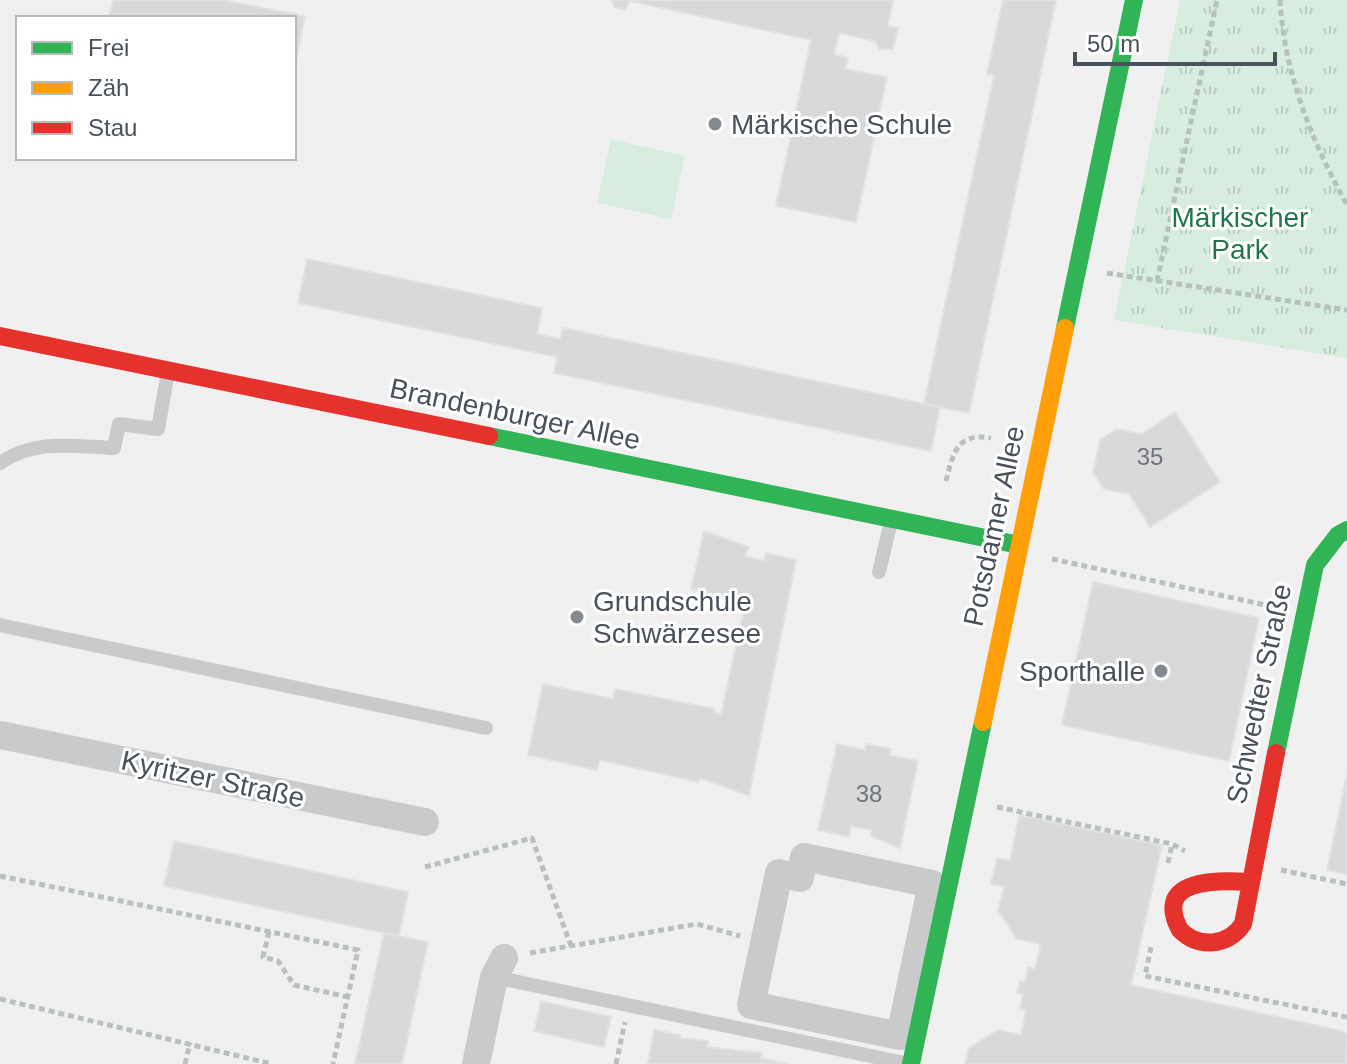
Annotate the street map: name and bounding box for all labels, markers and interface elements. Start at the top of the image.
legend [16,16,296,160]
scale bar [1075,16,1275,66]
text: 50 m [1087,30,1140,57]
text: Frei [88,34,129,61]
text: Zäh [88,74,129,101]
place label: Märkische Schule [731,109,952,140]
text: Stau [88,114,137,141]
marker: Märkische Schule [706,115,724,133]
park label: Märkischer Park [1172,202,1308,265]
street label: Brandenburger Allee [387,372,643,456]
street label: Potsdamer Allee [958,423,1030,629]
house number: 35 [1137,443,1163,470]
street label: Schwedter Straße [1221,581,1297,807]
place label: Grundschule Schwärzesee [593,586,761,649]
marker: Grundschule Schwärzesee [568,608,586,626]
place label: Sporthalle [1019,656,1145,687]
marker: Sporthalle [1152,662,1170,680]
street label: Kyritzer Straße [118,744,308,814]
house number: 38 [856,780,882,807]

